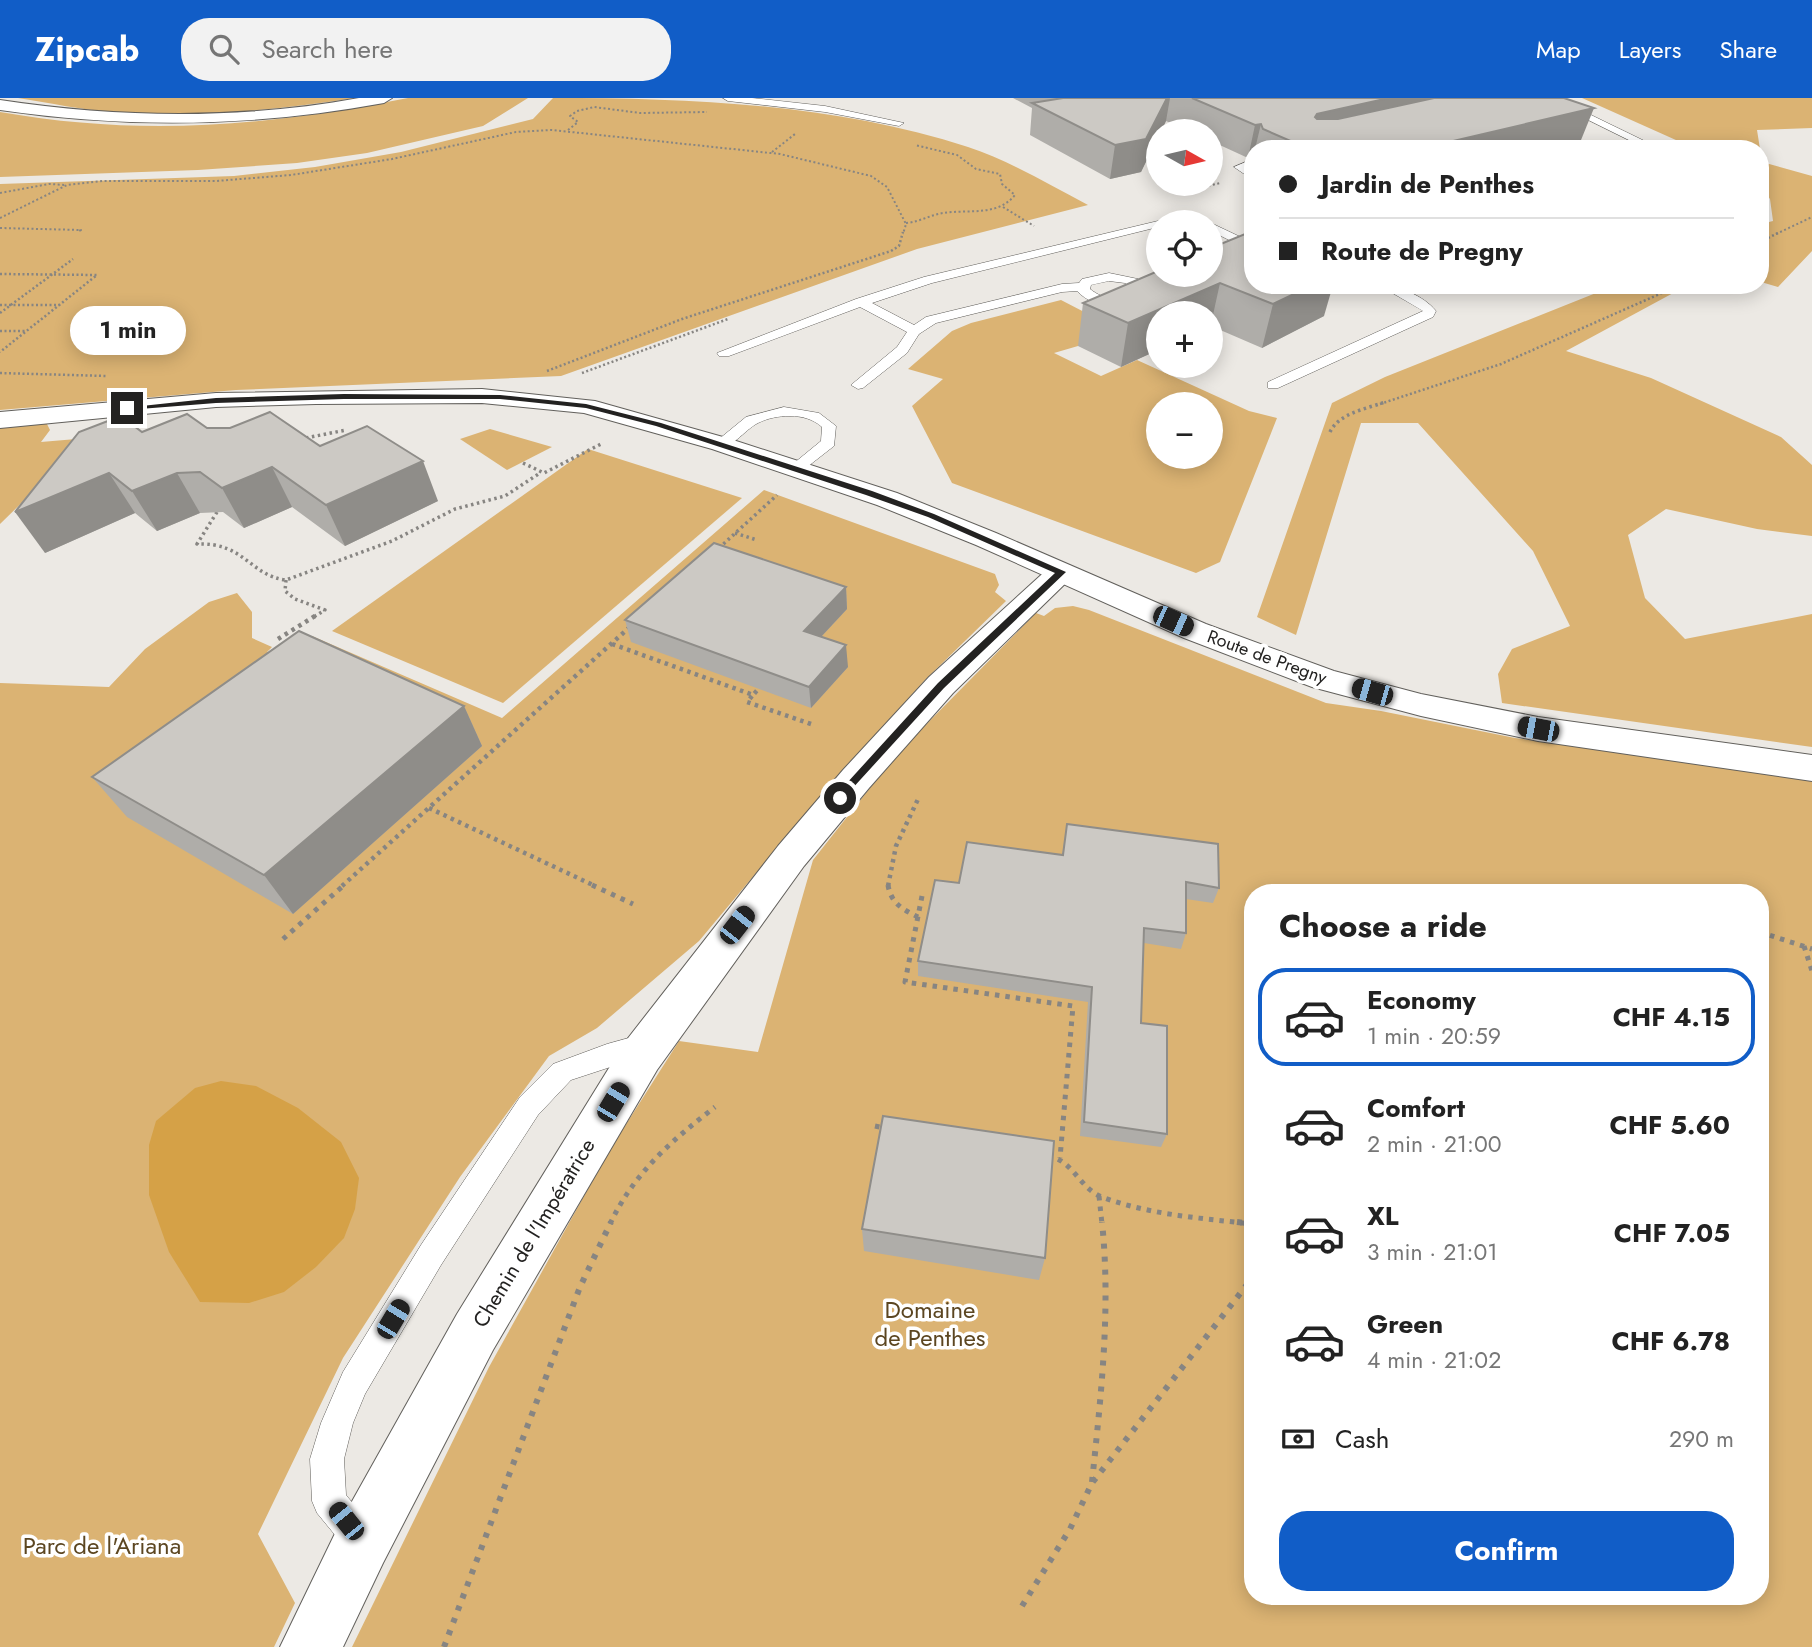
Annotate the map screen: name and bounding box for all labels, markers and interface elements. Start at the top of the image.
search box [181,18,671,81]
text: Zipcab [35,26,139,73]
icon: search [205,30,243,68]
text: Search here [261,30,393,68]
text: Map [1536,32,1581,67]
text: Layers [1619,32,1681,67]
text: Share [1719,32,1777,67]
north arrow [1146,119,1223,196]
map controls [1146,119,1223,469]
text: Jardin de Penthes [1321,165,1534,203]
button: locate [1146,210,1223,287]
text: Route de Pregny [1321,232,1523,270]
button: + [1146,301,1223,378]
callout: 1 min [69,306,185,356]
text: 1 min [99,313,157,347]
route end [111,392,143,424]
button: − [1146,392,1223,469]
car [1150,603,1197,639]
street label: Route de Pregny [1204,623,1330,691]
car [1349,676,1396,708]
car [1516,715,1561,743]
route start [824,782,856,814]
car [716,902,759,948]
text: Choose a ride [1279,903,1487,949]
text: Economy [1367,981,1476,1019]
icon: car [1283,986,1346,1049]
text: CHF 4.15 [1613,998,1730,1036]
text: 1 min · 20:59 [1367,1019,1501,1053]
car [594,1079,633,1125]
text: Comfort [1367,1089,1465,1127]
icon: car [1283,1094,1346,1157]
text: CHF 5.60 [1609,1106,1730,1144]
text: 2 min · 21:00 [1367,1127,1502,1161]
street label: Chemin de l'Impératrice [466,1133,602,1333]
text: XL [1367,1197,1399,1235]
icon: car [1283,1202,1346,1265]
text: CHF 7.05 [1614,1214,1730,1252]
text: 3 min · 21:01 [1367,1235,1498,1269]
park label: Domaine de Penthes [874,1292,986,1355]
car [374,1296,413,1342]
text: Green [1367,1305,1443,1343]
icon: car [1283,1310,1346,1373]
text: CHF 6.78 [1611,1322,1730,1360]
text: 4 min · 21:02 [1367,1343,1501,1377]
icon: cash [1279,1420,1317,1458]
text: Cash [1335,1420,1389,1458]
text: 290 m [1669,1422,1734,1456]
car [325,1498,368,1544]
button: Confirm [1279,1511,1734,1591]
park label: Parc de l'Ariana [23,1528,181,1563]

